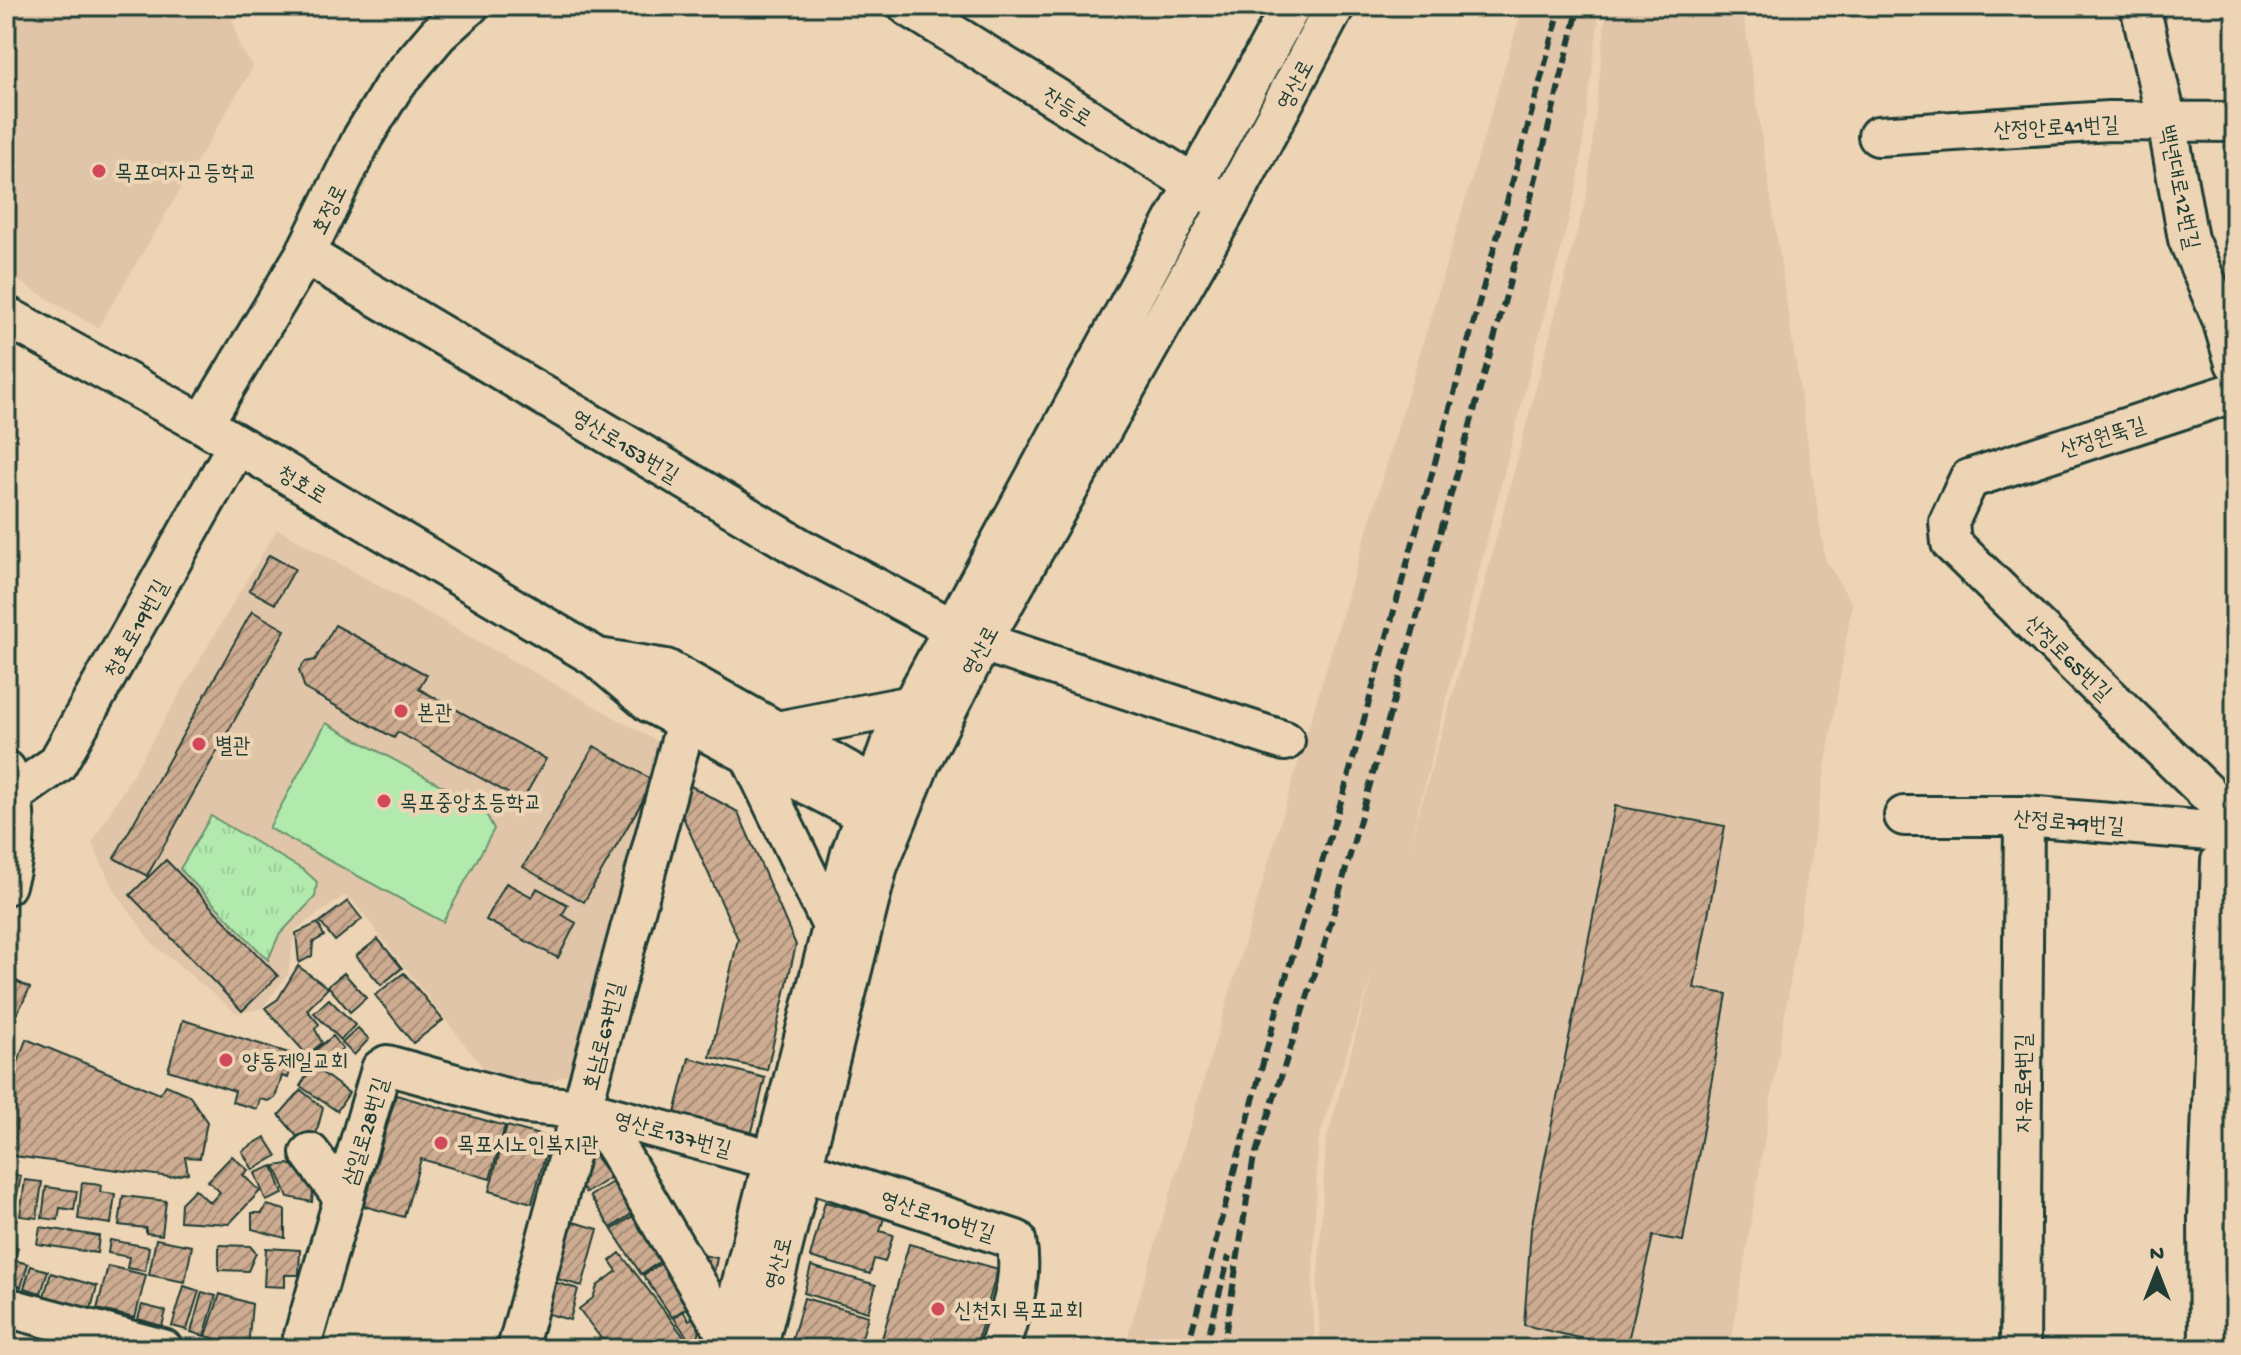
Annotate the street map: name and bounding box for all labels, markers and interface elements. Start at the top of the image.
street label: 영산로 [1274,56,1321,115]
street label: 잔등로 [1036,84,1095,134]
street label: 산정안로41번길 [1993,114,2120,146]
street label: 백년대로12번길 [2151,124,2203,252]
marker: 목포여자고등학교 [90,162,108,180]
place label: 목포여자고등학교 [115,162,257,188]
street label: 호정로 [308,181,355,240]
street label: 영산로153번길 [566,406,682,491]
street label: 산정원뚝길 [2057,414,2150,466]
street label: 청호로 [271,462,330,511]
street label: 청호로19번길 [101,576,176,684]
street label: 산정로65번길 [2017,612,2115,708]
street label: 영산로 [959,622,1006,681]
marker: 본관 [392,702,410,720]
place label: 본관 [417,702,452,728]
marker: 별관 [190,735,208,753]
place label: 별관 [215,735,250,761]
marker: 목포중앙초등학교 [375,792,393,810]
place label: 목포중앙초등학교 [400,792,542,818]
street label: 산정로79번길 [2012,808,2125,842]
street label: 호남로67번길 [580,980,632,1094]
street label: 자유로9번길 [2013,1033,2039,1133]
marker: 양동제일교회 [217,1051,235,1069]
place label: 양동제일교회 [242,1051,348,1077]
street label: 삼일로28번길 [339,1075,397,1189]
street label: 영산로137번길 [611,1109,734,1165]
marker: 목포시노인복지관 [432,1134,450,1152]
place label: 목포시노인복지관 [457,1134,599,1160]
street label: 영산로110번길 [876,1188,998,1250]
north arrow [2117,1231,2197,1311]
street label: 영산로 [762,1235,800,1293]
text: N [2150,1242,2164,1268]
marker: 신천지 목포교회 [929,1300,947,1318]
place label: 신천지 목포교회 [954,1300,1083,1326]

